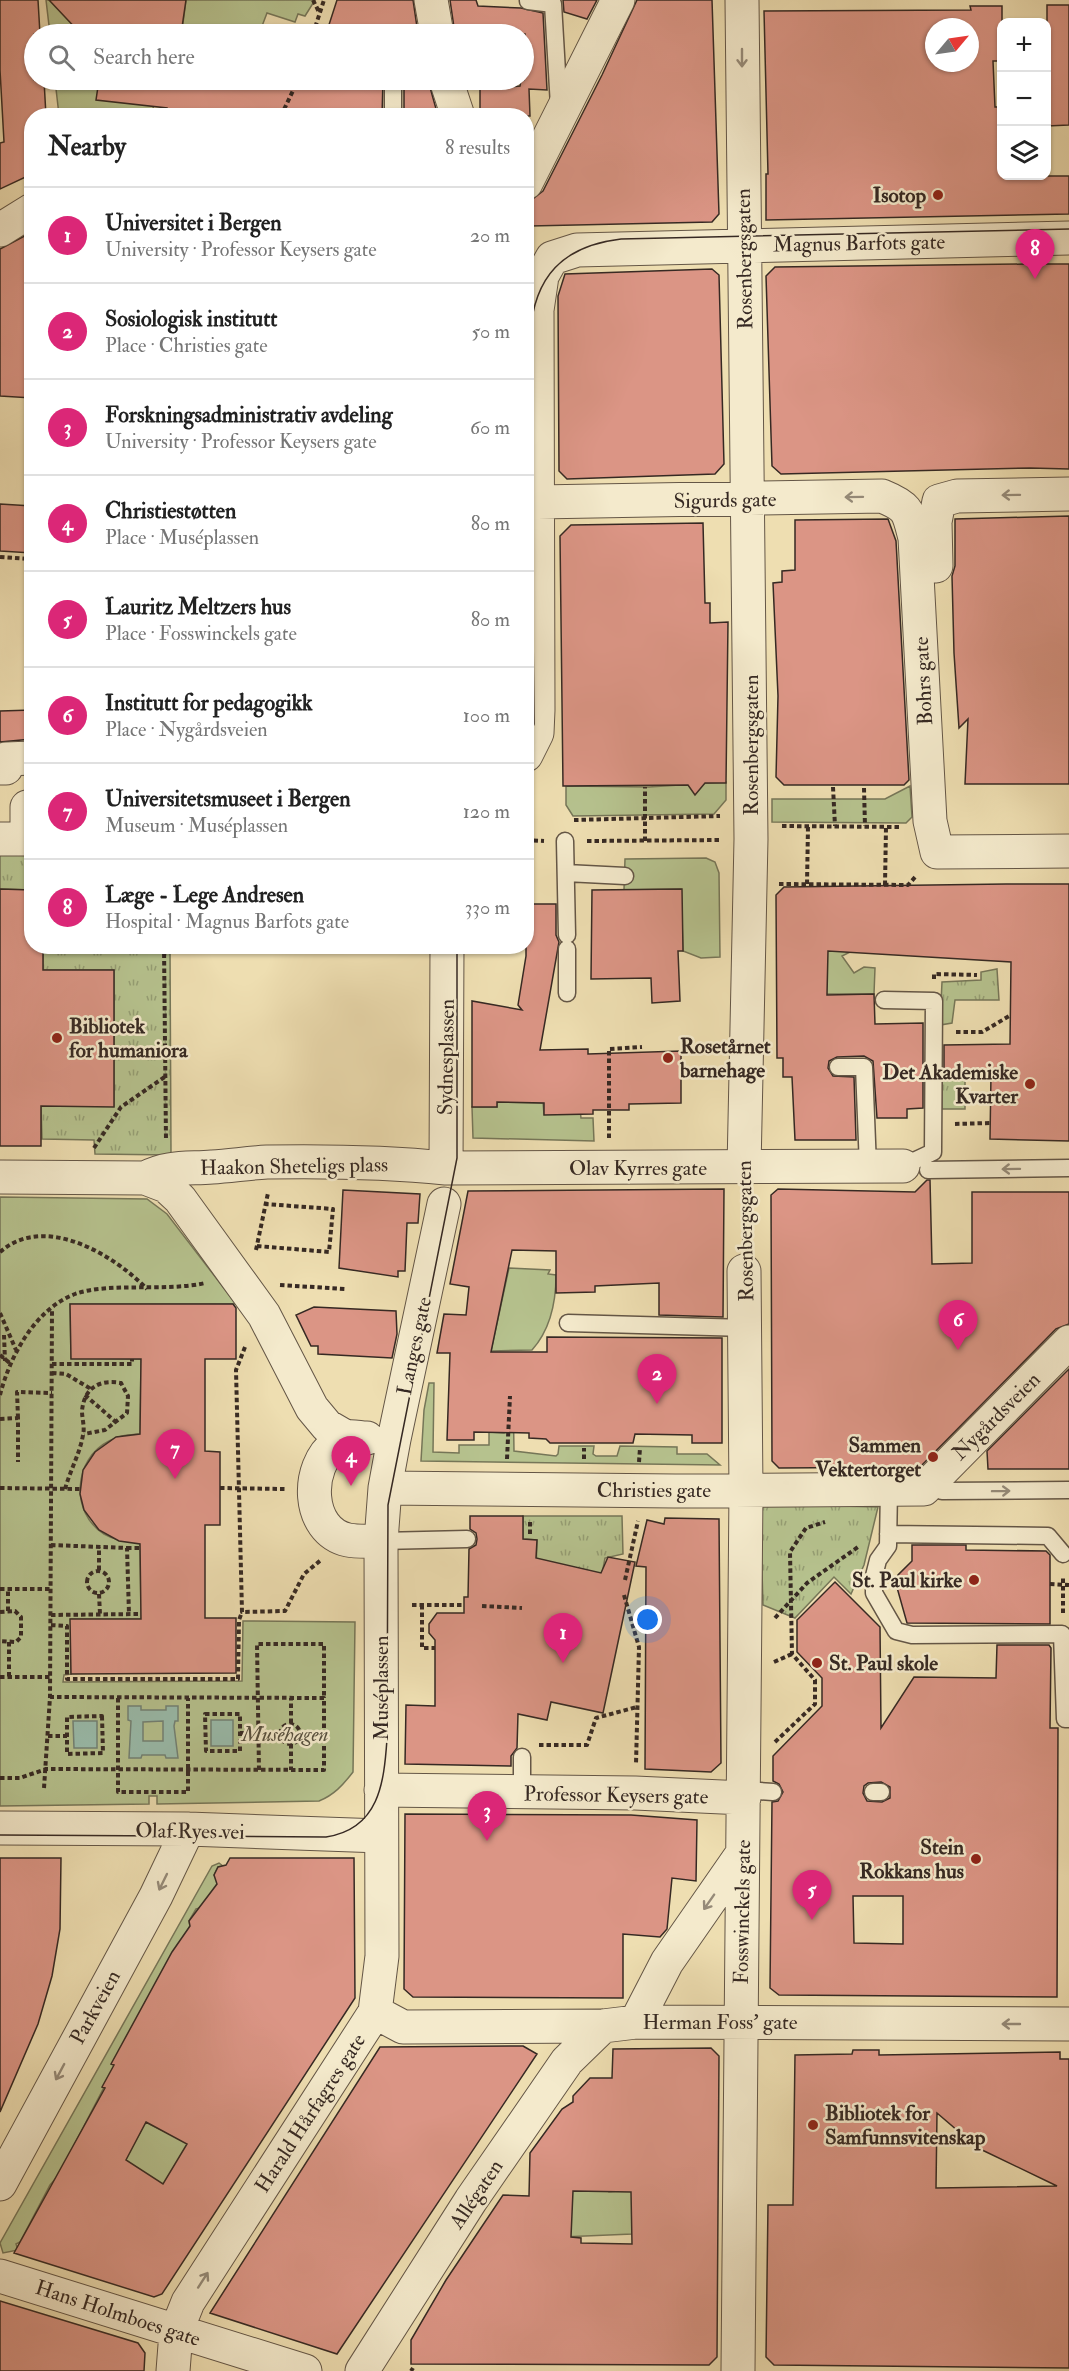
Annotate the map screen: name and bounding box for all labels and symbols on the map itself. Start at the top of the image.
north arrow [925,18,979,72]
one-way arrow [736,48,748,68]
place label: Isotop [873,182,926,209]
street label: Rosenbergsgaten [730,188,759,330]
marker: Isotop [931,188,945,202]
street label: Magnus Barfots gate [773,228,946,259]
pin: 8 [1016,230,1054,279]
street label: Sigurds gate [673,486,777,515]
one-way arrow [1001,489,1021,501]
one-way arrow [844,491,864,503]
street label: Bohrs gate [908,636,939,726]
street label: Rosenbergsgaten [738,674,765,816]
street label: Sydnesplassen [432,999,461,1115]
place label: Bibliotek for humaniora [69,1013,189,1064]
marker: Bibliotek for humaniora [50,1031,64,1045]
place label: Rosetårnet barnehage [679,1033,771,1084]
marker: Rosetårnet barnehage [661,1051,675,1065]
place label: Det Akademiske Kvarter [882,1059,1019,1110]
marker: Det Akademiske Kvarter [1023,1077,1037,1091]
street label: Haakon Sheteligs plass [200,1151,388,1182]
street label: Olav Kyrres gate [569,1155,707,1182]
street label: Rosenbergsgaten [731,1160,760,1302]
one-way arrow [1001,1163,1021,1174]
street label: Langes gate [391,1294,438,1398]
pin: 6 [938,1300,978,1350]
pin: 2 [638,1354,676,1404]
street label: Nygårdsveien [946,1366,1046,1466]
pin: 7 [156,1430,195,1479]
place label: Sammen Vektertorget [814,1432,921,1483]
pin: 4 [332,1436,370,1486]
marker: Sammen Vektertorget [926,1450,940,1464]
street label: Christies gate [597,1477,711,1504]
one-way arrow [990,1485,1010,1496]
place label: St. Paul kirke [852,1567,962,1594]
marker: St. Paul kirke [967,1573,981,1587]
your location [633,1605,662,1634]
pin: 1 [544,1614,582,1663]
street label: Muséplassen [368,1635,395,1741]
place label: St. Paul skole [829,1650,938,1677]
marker: St. Paul skole [810,1656,824,1670]
park label: Muséhagen [240,1721,328,1748]
street label: Professor Keysers gate [523,1780,709,1811]
pin: 3 [468,1792,506,1841]
street label: Olaf Ryes vei [135,1817,245,1846]
place label: Stein Rokkans hus [859,1834,964,1885]
street label: Fosswinckels gate [728,1839,757,1985]
marker: Stein Rokkans hus [969,1852,983,1866]
pin: 5 [792,1870,832,1920]
one-way arrow [156,1873,168,1891]
one-way arrow [703,1893,715,1909]
street label: Parkveien [64,1965,127,2049]
street label: Herman Foss' gate [642,2009,798,2036]
one-way arrow [1001,2018,1021,2030]
street label: Harald Hårfagres gate [249,2028,372,2198]
one-way arrow [54,2063,66,2080]
place label: Bibliotek for Samfunnsvitenskap [825,2100,986,2151]
marker: Bibliotek for Samfunnsvitenskap [806,2118,820,2132]
street label: Allégaten [443,2154,510,2235]
one-way arrow [197,2272,209,2289]
street label: Hans Holmboes gate [32,2274,204,2353]

